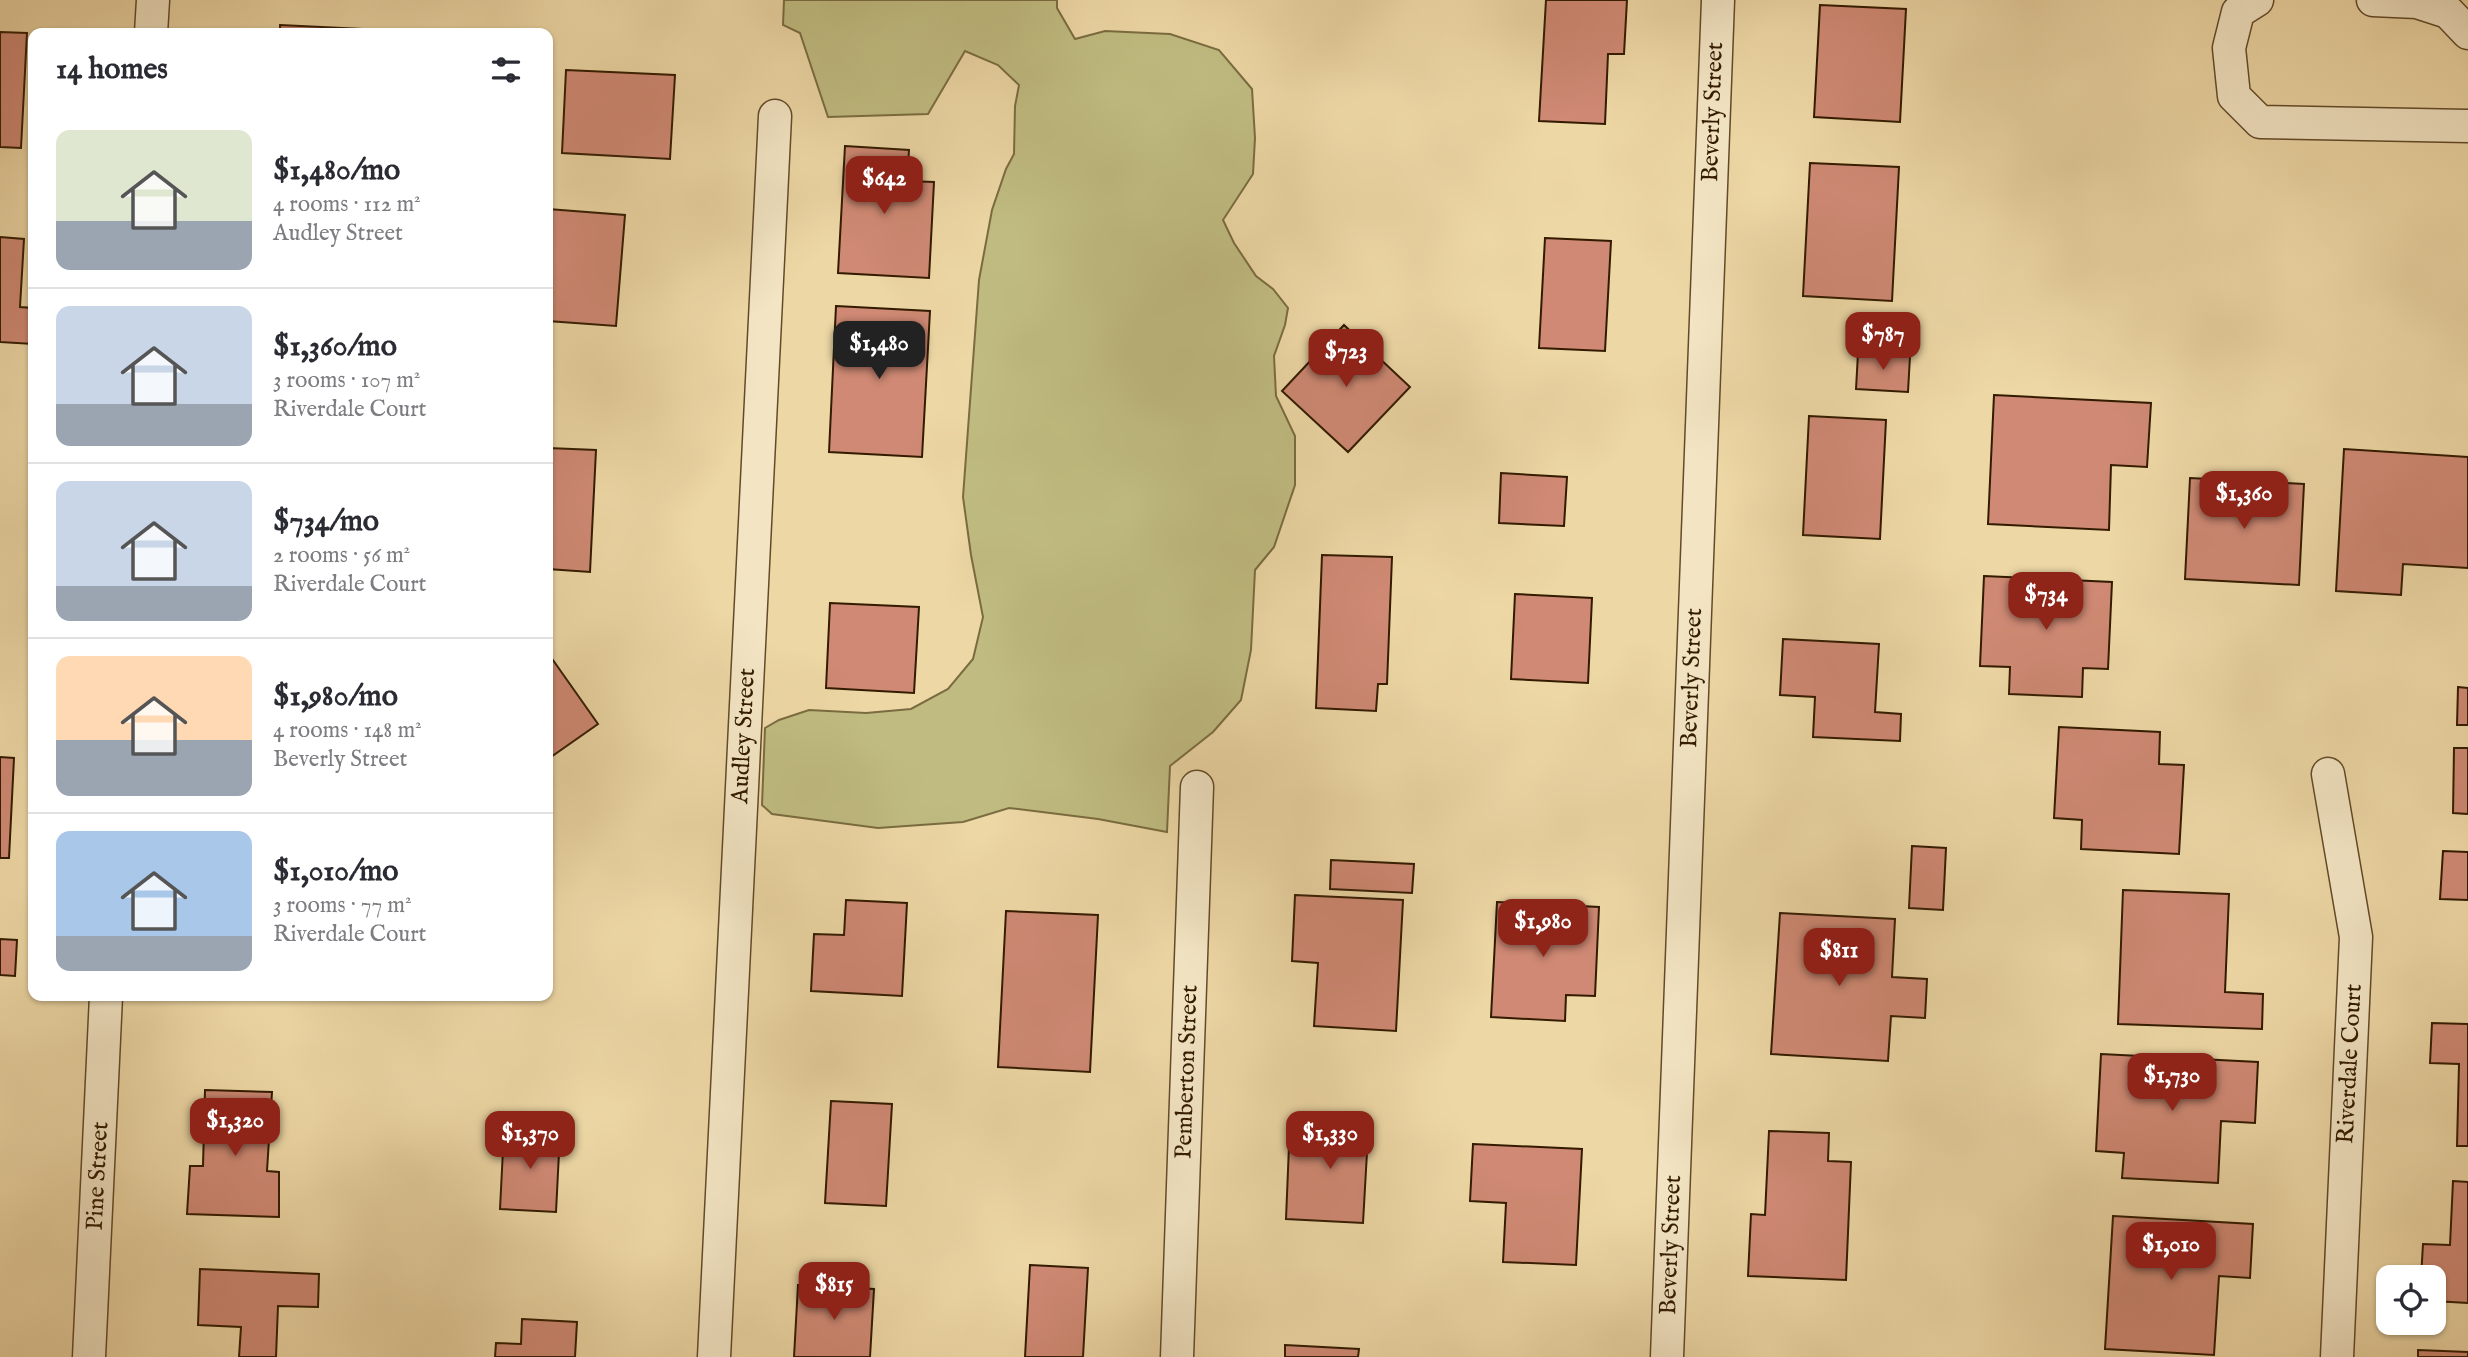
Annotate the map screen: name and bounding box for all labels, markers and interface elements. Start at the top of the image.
street label: Beverly Street [1695,41,1731,183]
text: 14 homes [56,51,168,89]
icon: filters [487,51,525,89]
text: $1,480/mo [273,152,400,190]
pin: $642 [843,156,925,216]
icon: home [112,158,196,242]
text: $642 [862,164,906,193]
text: 4 rooms · 112 m² [273,190,421,219]
text: Audley Street [273,219,403,248]
pin: $787 [1842,312,1924,372]
text: $787 [1861,320,1905,349]
pin: $1,480 [822,322,936,381]
text: $1,360/mo [273,328,397,366]
text: $1,480 [849,329,909,358]
pin: $723 [1305,330,1387,389]
icon: home [112,334,196,418]
text: $723 [1325,337,1367,366]
text: 3 rooms · 107 m² [273,366,421,395]
text: Riverdale Court [273,395,426,424]
pin: $1,360 [2187,472,2301,531]
text: $1,360 [2215,479,2273,508]
text: $734/mo [273,503,379,541]
icon: home [112,509,196,593]
text: 2 rooms · 56 m² [273,541,410,570]
text: Riverdale Court [273,570,426,599]
pin: $734 [2005,572,2087,632]
text: $734 [2024,580,2068,609]
street label: Beverly Street [1674,607,1710,749]
street label: Audley Street [725,667,763,806]
text: $1,980/mo [273,678,398,716]
icon: home [112,684,196,768]
text: 4 rooms · 148 m² [273,716,422,745]
text: Beverly Street [273,745,407,774]
text: $1,010/mo [273,853,399,891]
icon: home [112,859,196,943]
text: 3 rooms · 77 m² [273,891,412,920]
pin: $1,980 [1486,900,1600,959]
text: $1,980 [1514,907,1572,936]
text: Riverdale Court [273,920,426,949]
pin: $811 [1798,928,1880,988]
text: $811 [1820,936,1858,965]
street label: Riverdale Court [2330,983,2370,1145]
street label: Pemberton Street [1168,984,1206,1160]
pin: $1,730 [2115,1054,2229,1113]
text: $1,730 [2144,1061,2200,1090]
pin: $1,320 [178,1098,292,1158]
text: $1,320 [206,1106,264,1135]
pin: $1,370 [473,1112,587,1171]
pin: $1,330 [1273,1112,1387,1171]
text: $1,370 [501,1119,559,1148]
text: $1,330 [1302,1119,1358,1148]
street label: Pine Street [80,1121,116,1231]
street label: Beverly Street [1653,1174,1689,1316]
pin: $1,010 [2114,1222,2228,1282]
text: $1,010 [2142,1230,2200,1259]
pin: $815 [793,1262,875,1322]
map controls [2376,1265,2446,1335]
button: locate [2376,1265,2446,1335]
text: $815 [815,1270,853,1299]

